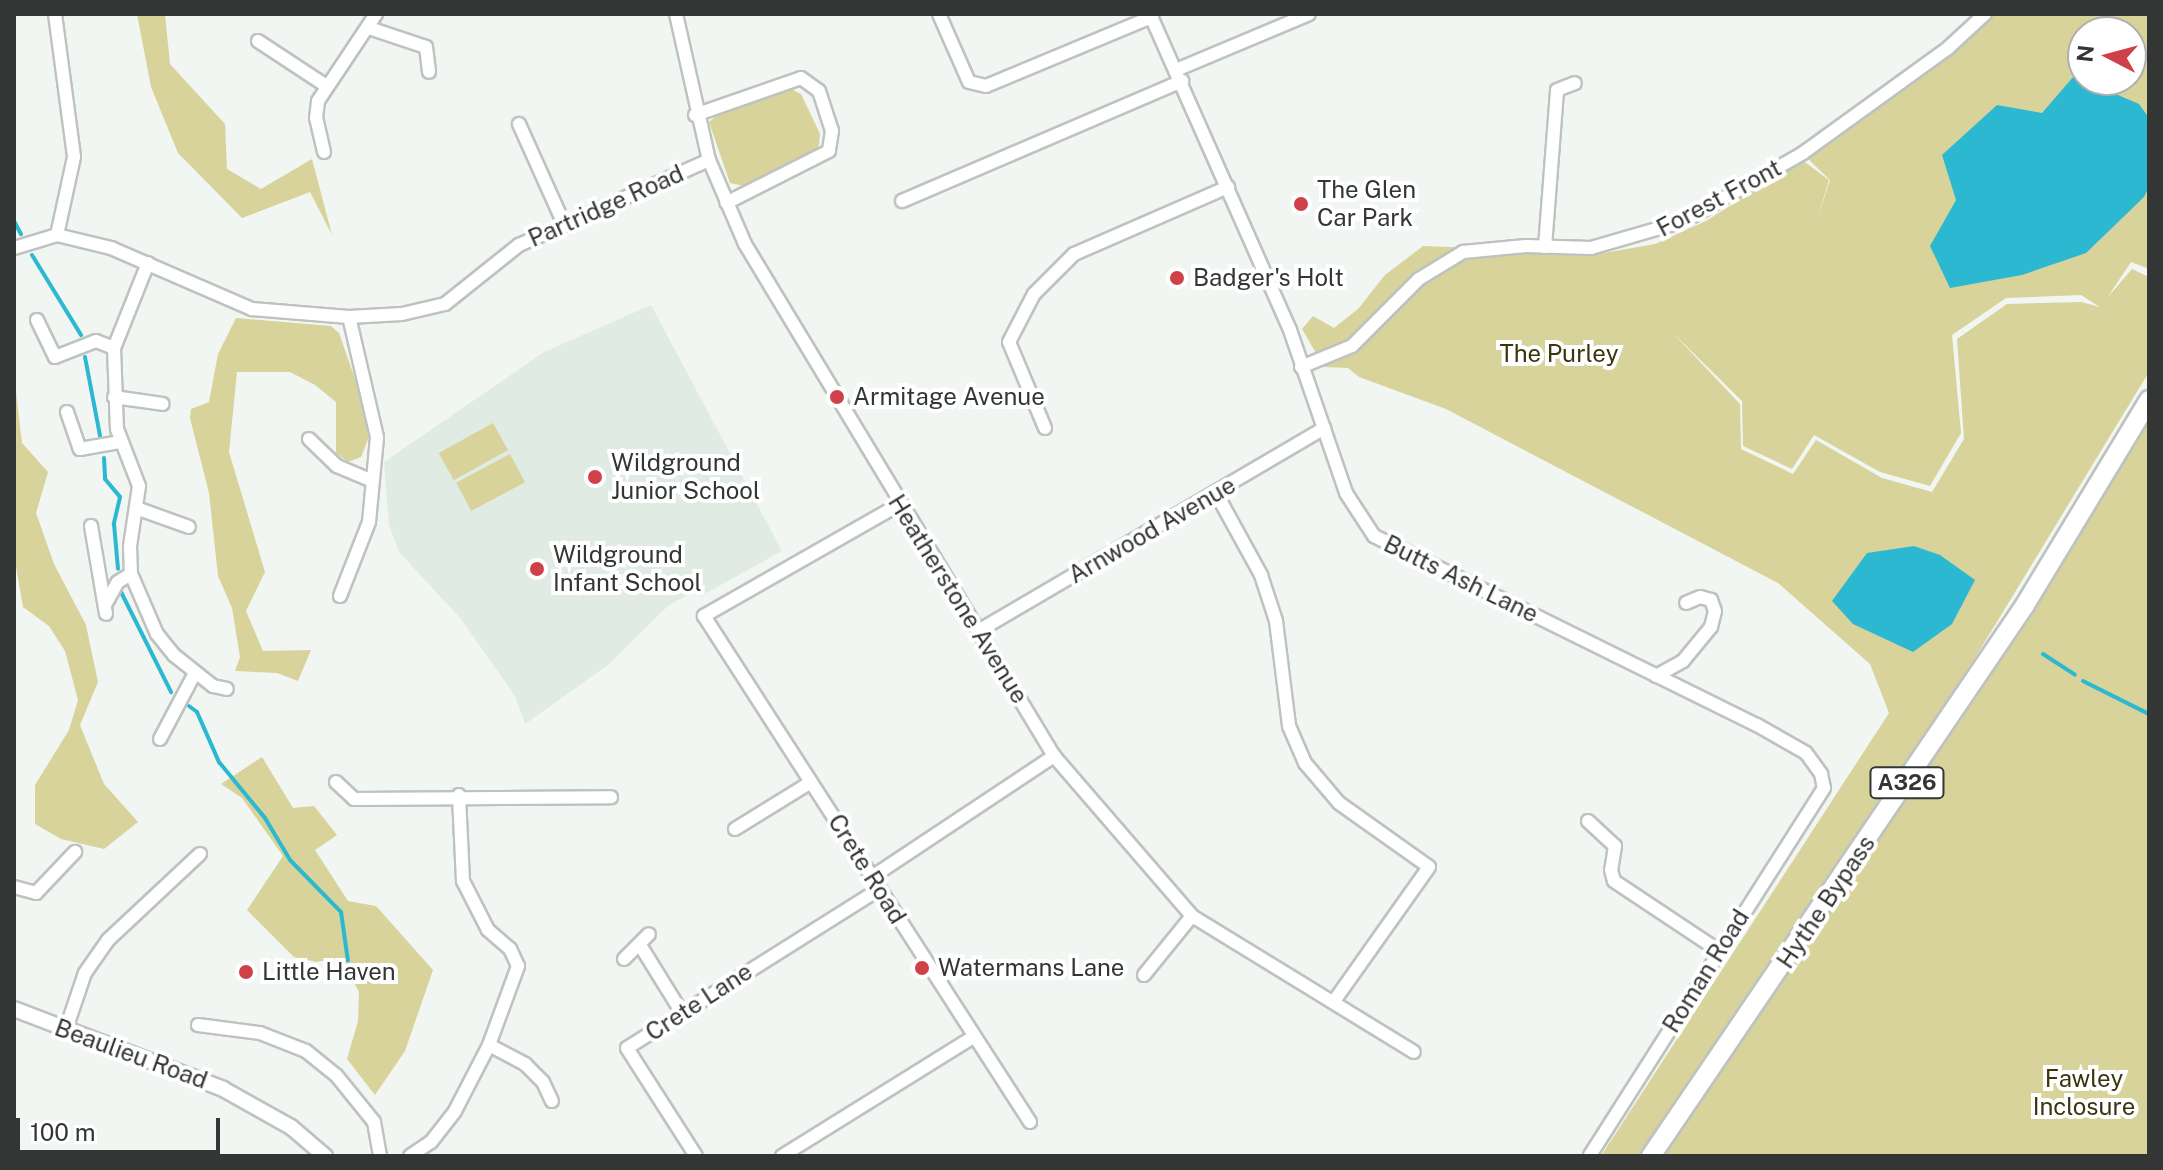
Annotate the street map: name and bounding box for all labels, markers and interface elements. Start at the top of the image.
north arrow [2067,16,2147,96]
text: N [2071,44,2099,64]
street label: Forest Front [1652,153,1786,243]
street label: Partridge Road [524,159,688,253]
place label: The Glen Car Park [1317,176,1416,232]
marker: The Glen Car Park [1292,195,1310,213]
place label: Badger's Holt [1193,264,1344,292]
marker: Badger's Holt [1168,269,1186,287]
park label: The Purley [1499,340,1619,368]
place label: Armitage Avenue [853,383,1045,411]
marker: Armitage Avenue [828,388,846,406]
place label: Wildground Junior School [611,449,760,505]
marker: Wildground Junior School [586,468,604,486]
street label: Arnwood Avenue [1063,471,1241,589]
street label: Heatherstone Avenue [882,489,1034,709]
street label: Butts Ash Lane [1379,529,1543,629]
place label: Wildground Infant School [553,541,702,597]
marker: Wildground Infant School [528,560,546,578]
road number: A326 [1869,765,1945,801]
street label: Crete Road [822,809,912,929]
street label: Hythe Bypass [1771,830,1881,974]
street label: Roman Road [1657,904,1755,1038]
place label: Watermans Lane [938,954,1124,982]
street label: Crete Lane [640,957,758,1047]
place label: Little Haven [262,958,396,986]
marker: Watermans Lane [913,959,931,977]
marker: Little Haven [237,963,255,981]
street label: Beaulieu Road [51,1013,211,1095]
park label: Fawley Inclosure [2033,1065,2135,1121]
scale bar [20,1102,224,1152]
text: 100 m [30,1118,96,1146]

